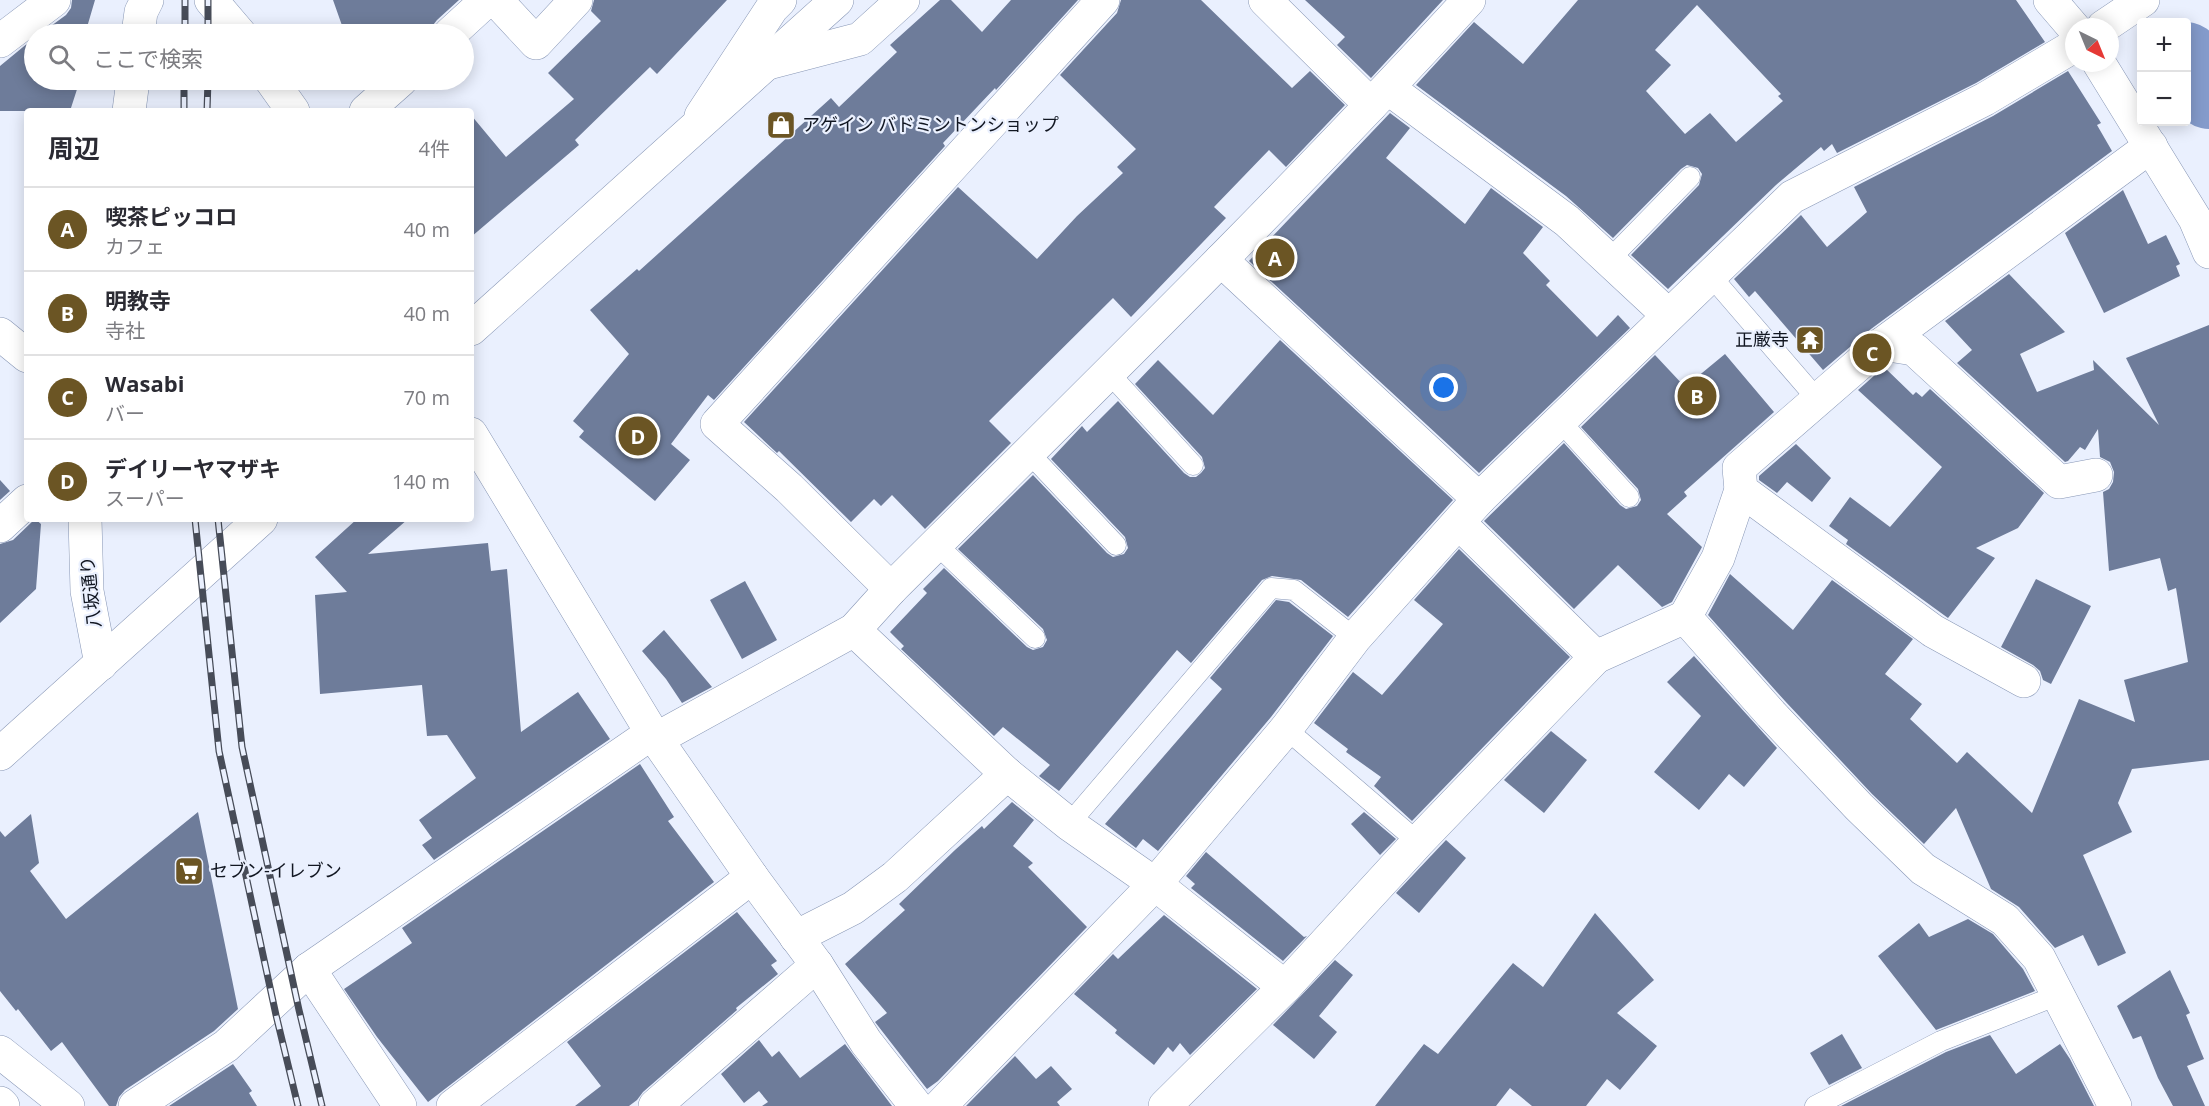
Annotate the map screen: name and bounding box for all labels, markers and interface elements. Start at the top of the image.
north arrow [2065,18,2119,72]
map controls [2137,18,2191,126]
button: + [2137,18,2191,72]
search box [24,24,474,90]
icon: search [45,41,78,74]
text: ここで検索 [93,43,203,73]
button: − [2137,72,2191,126]
shop icon: アゲイン バドミントンショップ [765,109,797,141]
place label: アゲイン バドミントンショップ [802,112,1059,136]
text: 周辺 [48,130,100,166]
text: 4件 [419,135,450,162]
text: 喫茶ピッコロ [105,201,237,231]
text: A [61,216,74,243]
text: 40 m [403,216,450,243]
text: カフェ [105,233,165,260]
pin: A [1256,236,1294,280]
text: 明教寺 [105,285,171,315]
text: B [61,300,74,327]
text: 40 m [403,300,450,327]
text: 寺社 [105,317,145,344]
temple icon: 正厳寺 [1794,324,1826,356]
place label: 正厳寺 [1735,327,1789,351]
pin: C [1852,330,1892,376]
text: Wasabi [105,368,184,398]
your location [1429,373,1458,402]
pin: B [1678,374,1716,418]
text: C [61,384,74,411]
text: 70 m [403,384,450,411]
text: バー [105,400,145,427]
pin: D [618,414,658,458]
text: デイリーヤマザキ [105,453,281,483]
text: D [60,468,75,495]
text: 140 m [392,468,450,495]
text: スーパー [105,485,185,512]
street label: 八坂通り [74,555,106,629]
supermarket icon: セブン-イレブン [173,855,205,887]
place label: セブン-イレブン [210,858,342,882]

